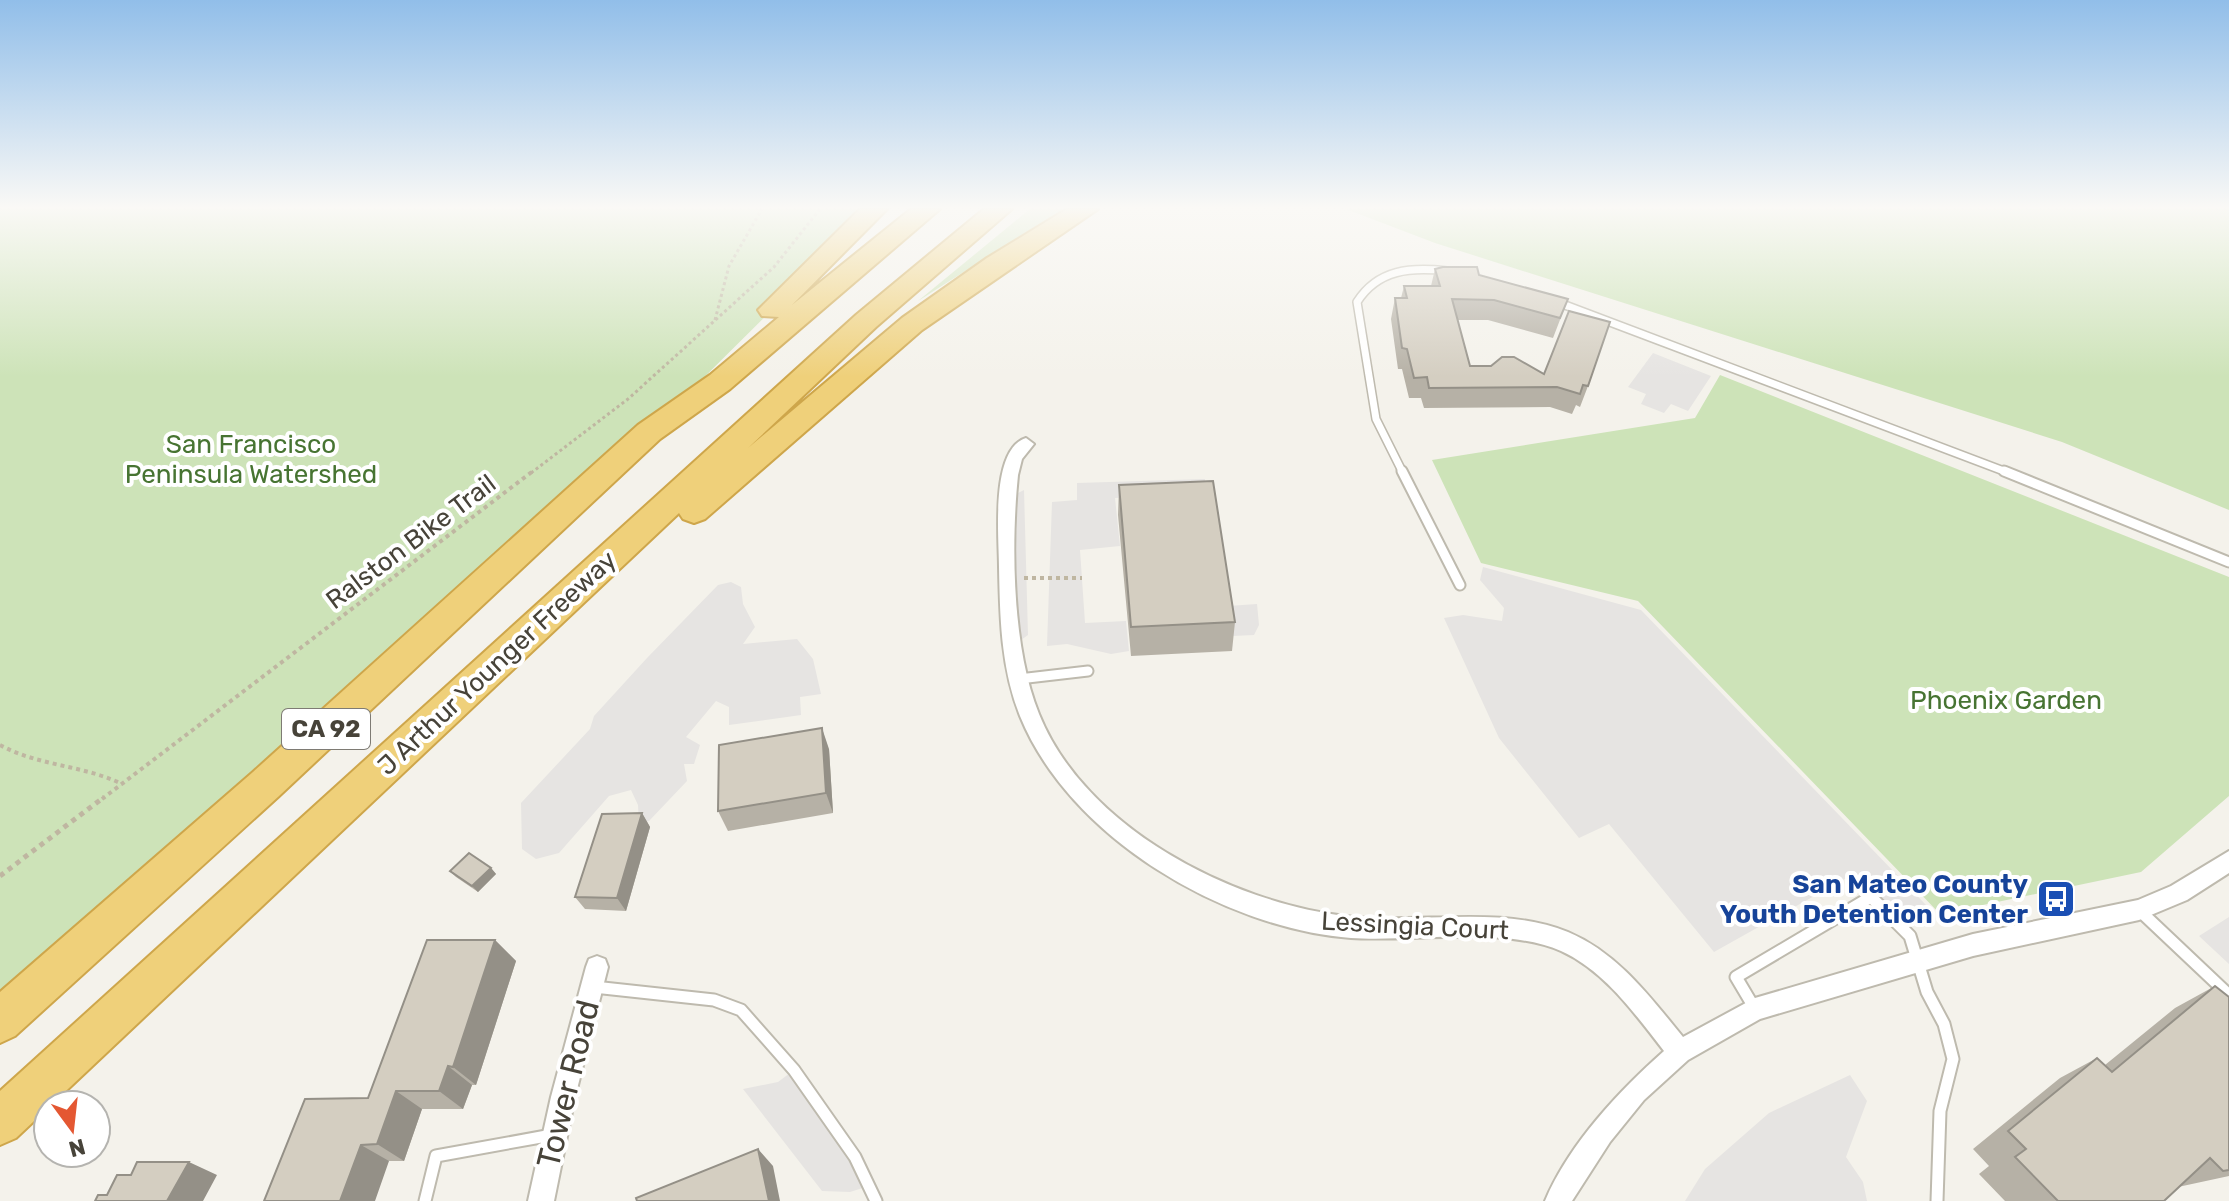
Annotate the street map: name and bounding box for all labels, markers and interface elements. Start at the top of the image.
park label: San Francisco Peninsula Watershed [125,429,377,490]
street label: Ralston Bike Trail [320,468,502,616]
street label: J Arthur Younger Freeway [371,544,623,782]
park label: Phoenix Garden [1910,685,2102,716]
road number: CA 92 [282,709,370,749]
place label: San Mateo County Youth Detention Center [1720,869,2028,930]
bus stop icon: San Mateo County Youth Detention Center [2035,878,2077,920]
street label: Lessingia Court [1320,906,1510,946]
street label: Tower Road [529,996,607,1172]
north arrow [32,1089,112,1169]
text: N [66,1133,88,1163]

